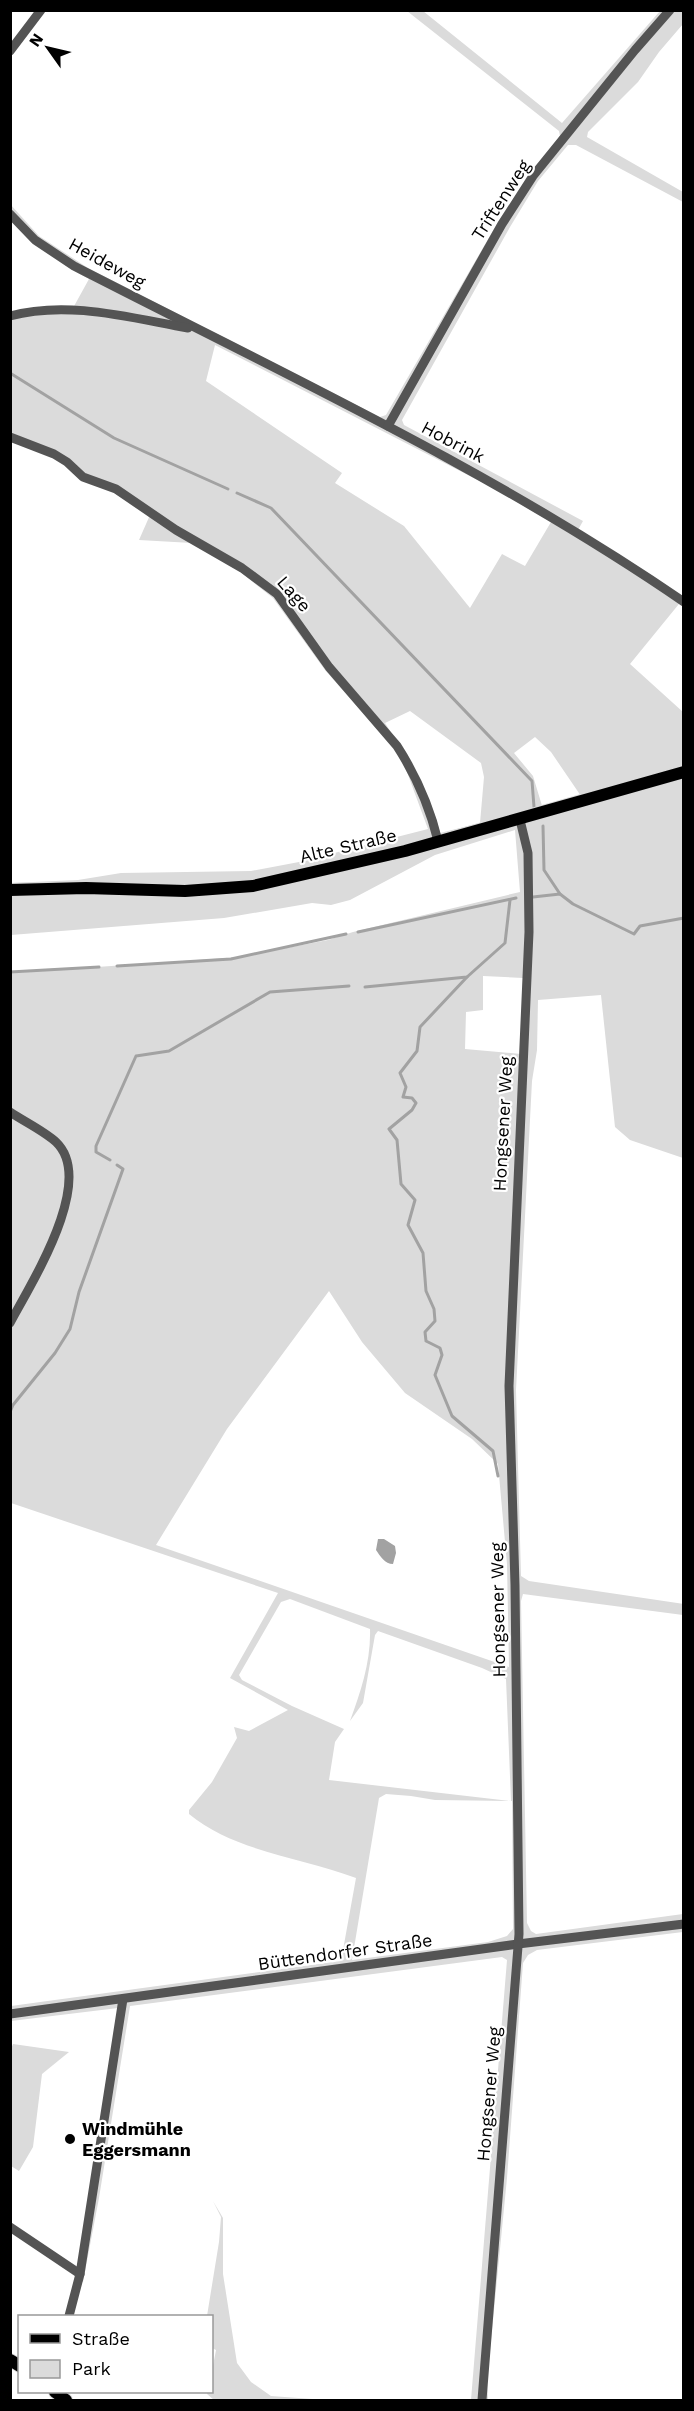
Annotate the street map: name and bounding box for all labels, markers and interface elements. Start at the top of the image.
north arrow [18,18,78,78]
text: N [25,30,47,50]
street label: Triftenweg [467,155,535,244]
street label: Heideweg [65,233,150,292]
street label: Hobrink [418,416,488,467]
street label: Lage [273,571,316,616]
street label: Alte Straße [297,824,398,867]
street label: Hongsener Weg [488,1055,517,1192]
street label: Hongsener Weg [486,1542,509,1678]
street label: Büttendorfer Straße [256,1929,433,1974]
street label: Hongsener Weg [472,2025,505,2162]
place label: Windmühle Eggersmann [82,2118,191,2160]
marker: Windmühle Eggersmann [63,2132,77,2146]
legend [18,2315,213,2393]
text: Straße [72,2328,130,2349]
text: Park [72,2358,111,2379]

